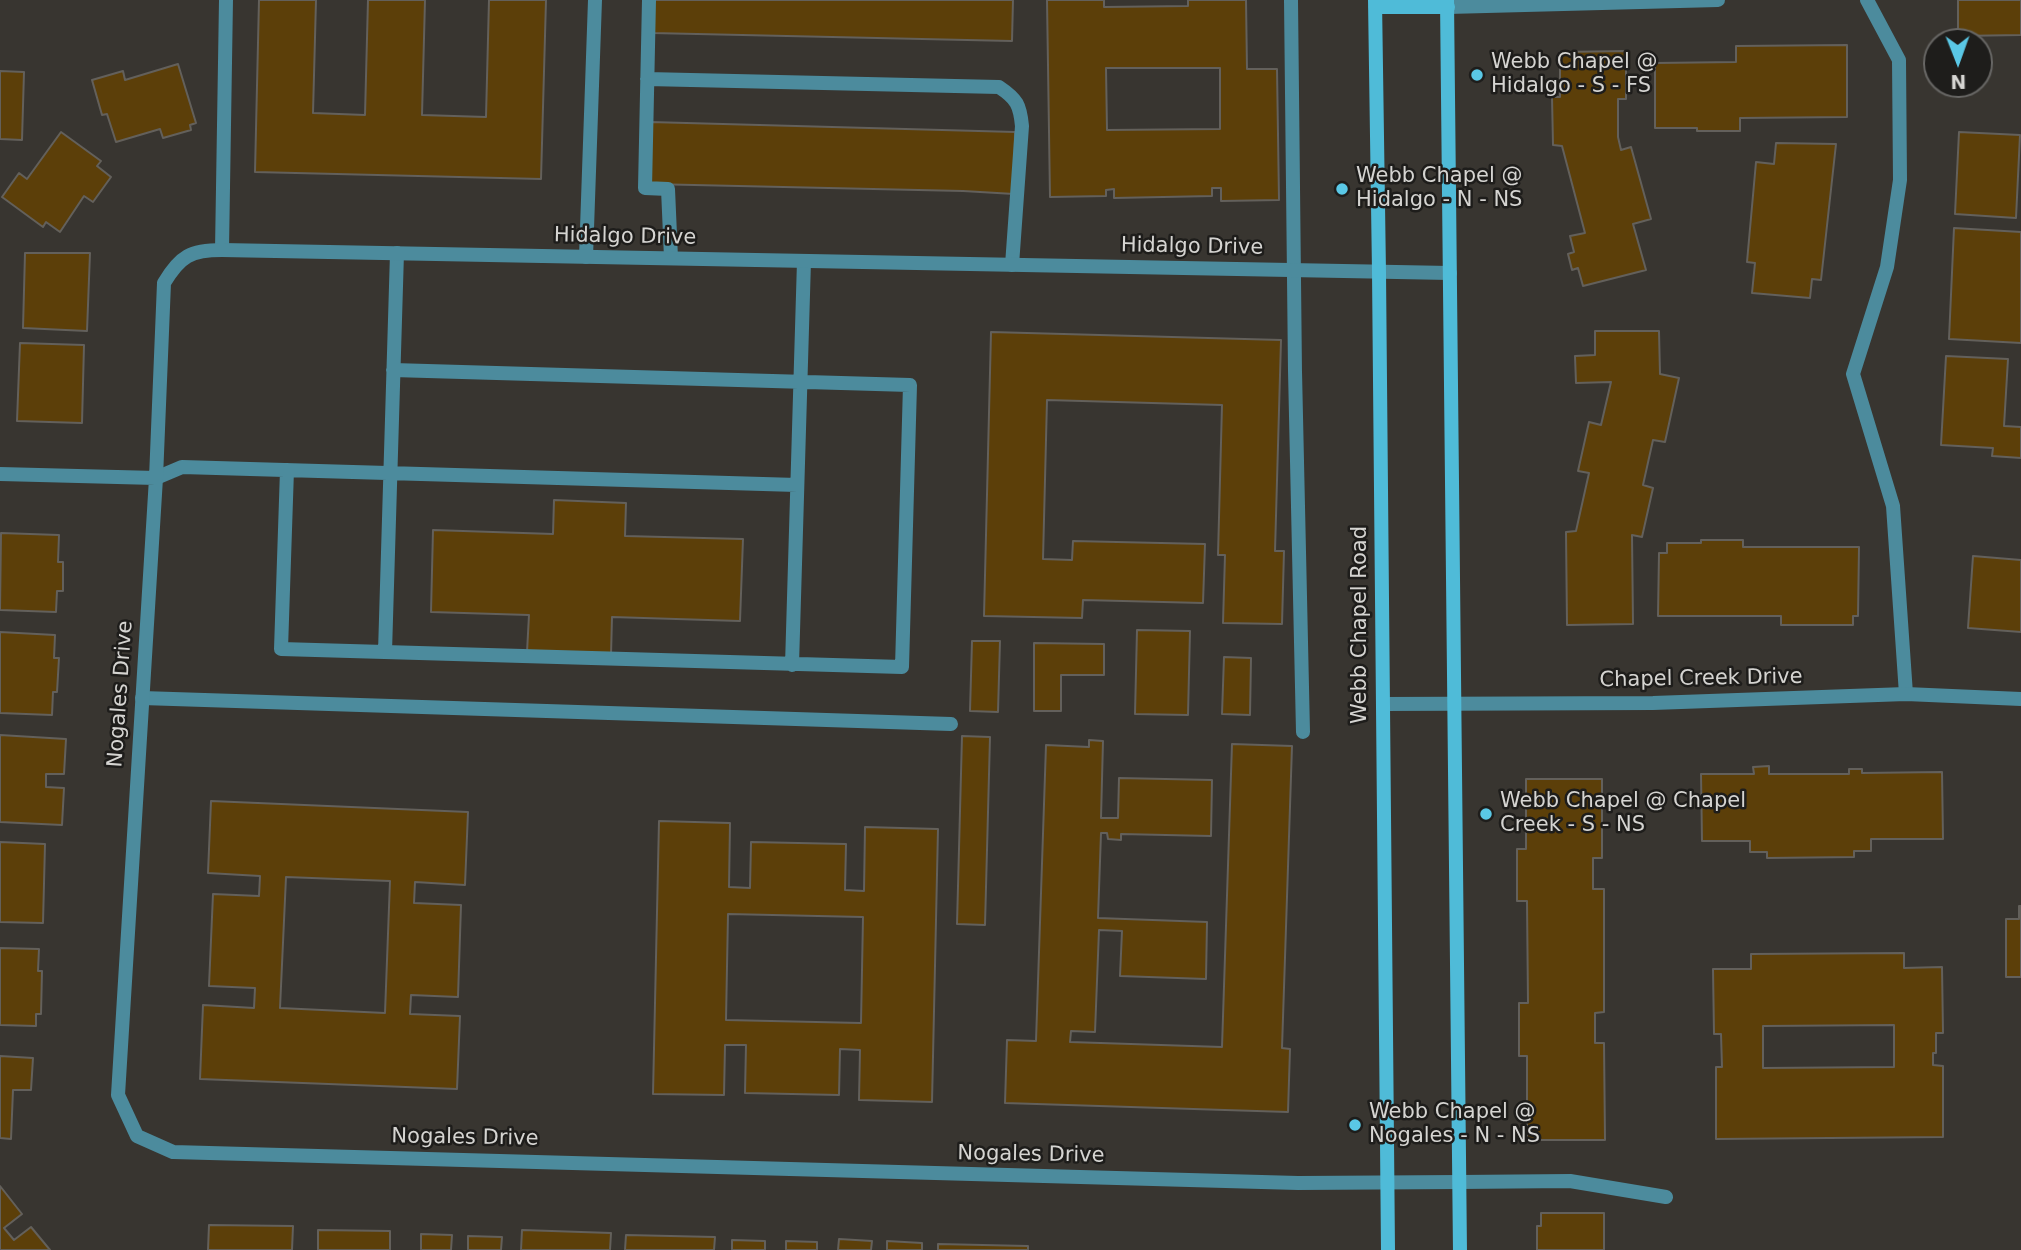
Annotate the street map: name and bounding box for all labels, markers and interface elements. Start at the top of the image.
north arrow [1923,28,1993,98]
place label: Webb Chapel @ Hidalgo - S - FS [1491,50,1657,100]
marker: Webb Chapel @ Hidalgo - S - FS [1469,67,1485,83]
text: N [1950,71,1966,93]
place label: Webb Chapel @ Hidalgo - N - NS [1356,164,1522,214]
marker: Webb Chapel @ Hidalgo - N - NS [1334,181,1350,197]
street label: Hidalgo Drive [554,223,696,251]
street label: Hidalgo Drive [1121,233,1263,261]
street label: Webb Chapel Road [1348,526,1374,724]
street label: Nogales Drive [103,620,139,768]
street label: Chapel Creek Drive [1599,665,1803,693]
place label: Webb Chapel @ Chapel Creek - S - NS [1500,789,1746,839]
marker: Webb Chapel @ Chapel Creek - S - NS [1478,806,1494,822]
place label: Webb Chapel @ Nogales - N - NS [1369,1100,1540,1150]
marker: Webb Chapel @ Nogales - N - NS [1347,1117,1363,1133]
street label: Nogales Drive [391,1124,539,1152]
street label: Nogales Drive [957,1141,1105,1169]

